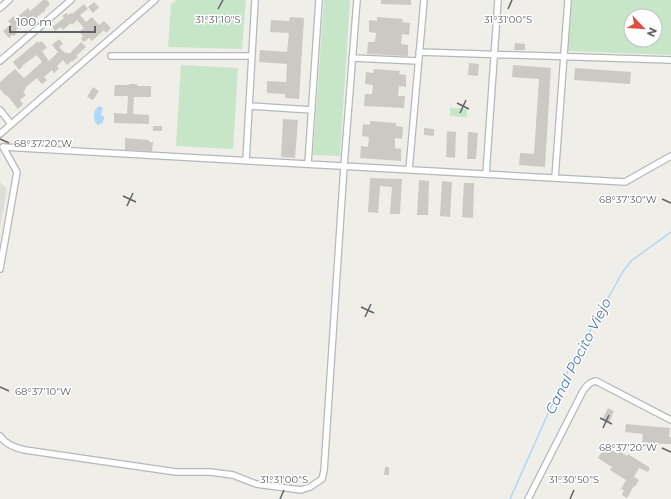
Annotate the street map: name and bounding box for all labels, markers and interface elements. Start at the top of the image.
scale bar [10,8,95,34]
north arrow [623,8,663,48]
text: 31°31'10"S [195,13,241,26]
text: 31°31'00"S [484,13,532,26]
text: 100 m [16,14,52,29]
text: N [644,25,660,39]
text: 68°37'20"W [14,137,72,150]
text: 68°37'30"W [599,193,657,206]
water label: Canal Pocito Viejo [541,295,615,417]
text: 68°37'10"W [15,385,71,398]
text: 68°37'20"W [599,441,657,454]
text: 31°31'00"S [260,473,308,486]
text: 31°30'50"S [549,473,599,486]

